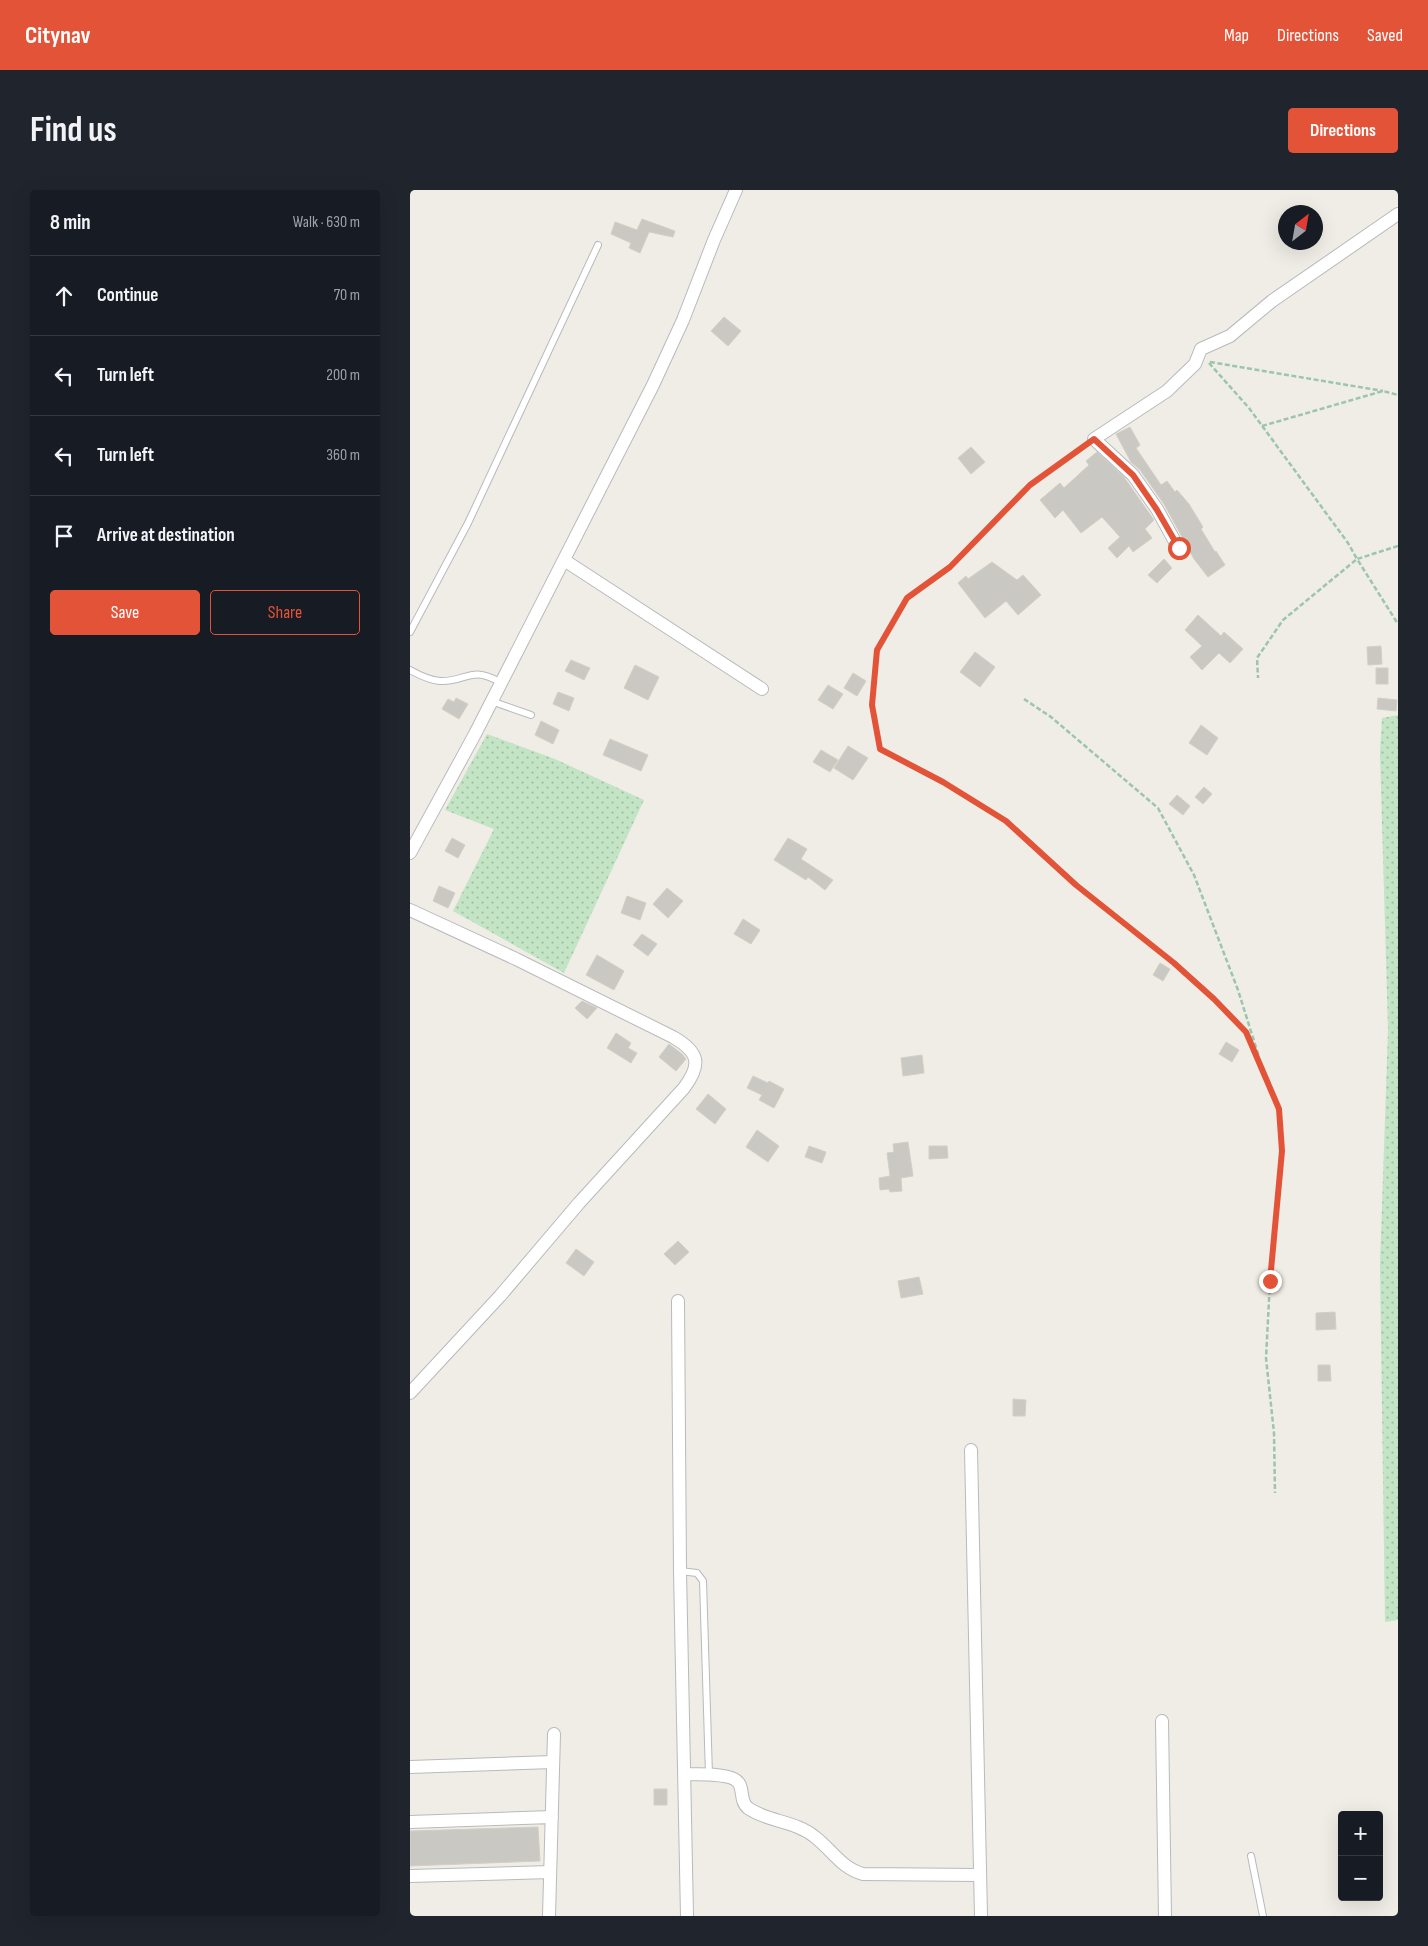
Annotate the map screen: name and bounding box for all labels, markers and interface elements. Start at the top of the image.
text: Citynav [25,21,91,50]
text: Map [1224,25,1249,46]
text: Directions [1277,25,1339,46]
text: Saved [1367,25,1403,46]
button: Directions [1288,108,1398,153]
text: Find us [30,109,117,152]
north arrow [1278,205,1323,250]
text: 8 min [50,210,91,235]
text: Walk · 630 m [293,213,360,232]
icon: ahead [50,282,78,310]
text: Continue [97,284,158,307]
text: 70 m [334,286,360,305]
icon: left [50,362,78,390]
text: Turn left [97,364,154,387]
text: 200 m [326,366,360,385]
icon: left [50,442,78,470]
text: Turn left [97,444,154,467]
text: 360 m [326,446,360,465]
icon: arrive [50,522,78,550]
text: Arrive at destination [97,524,235,547]
route start [1168,537,1191,560]
button: Save [50,590,200,635]
button: Share [210,590,360,635]
route end [1259,1270,1282,1293]
map controls [1338,1811,1383,1901]
button: + [1338,1811,1383,1856]
button: − [1338,1856,1383,1901]

